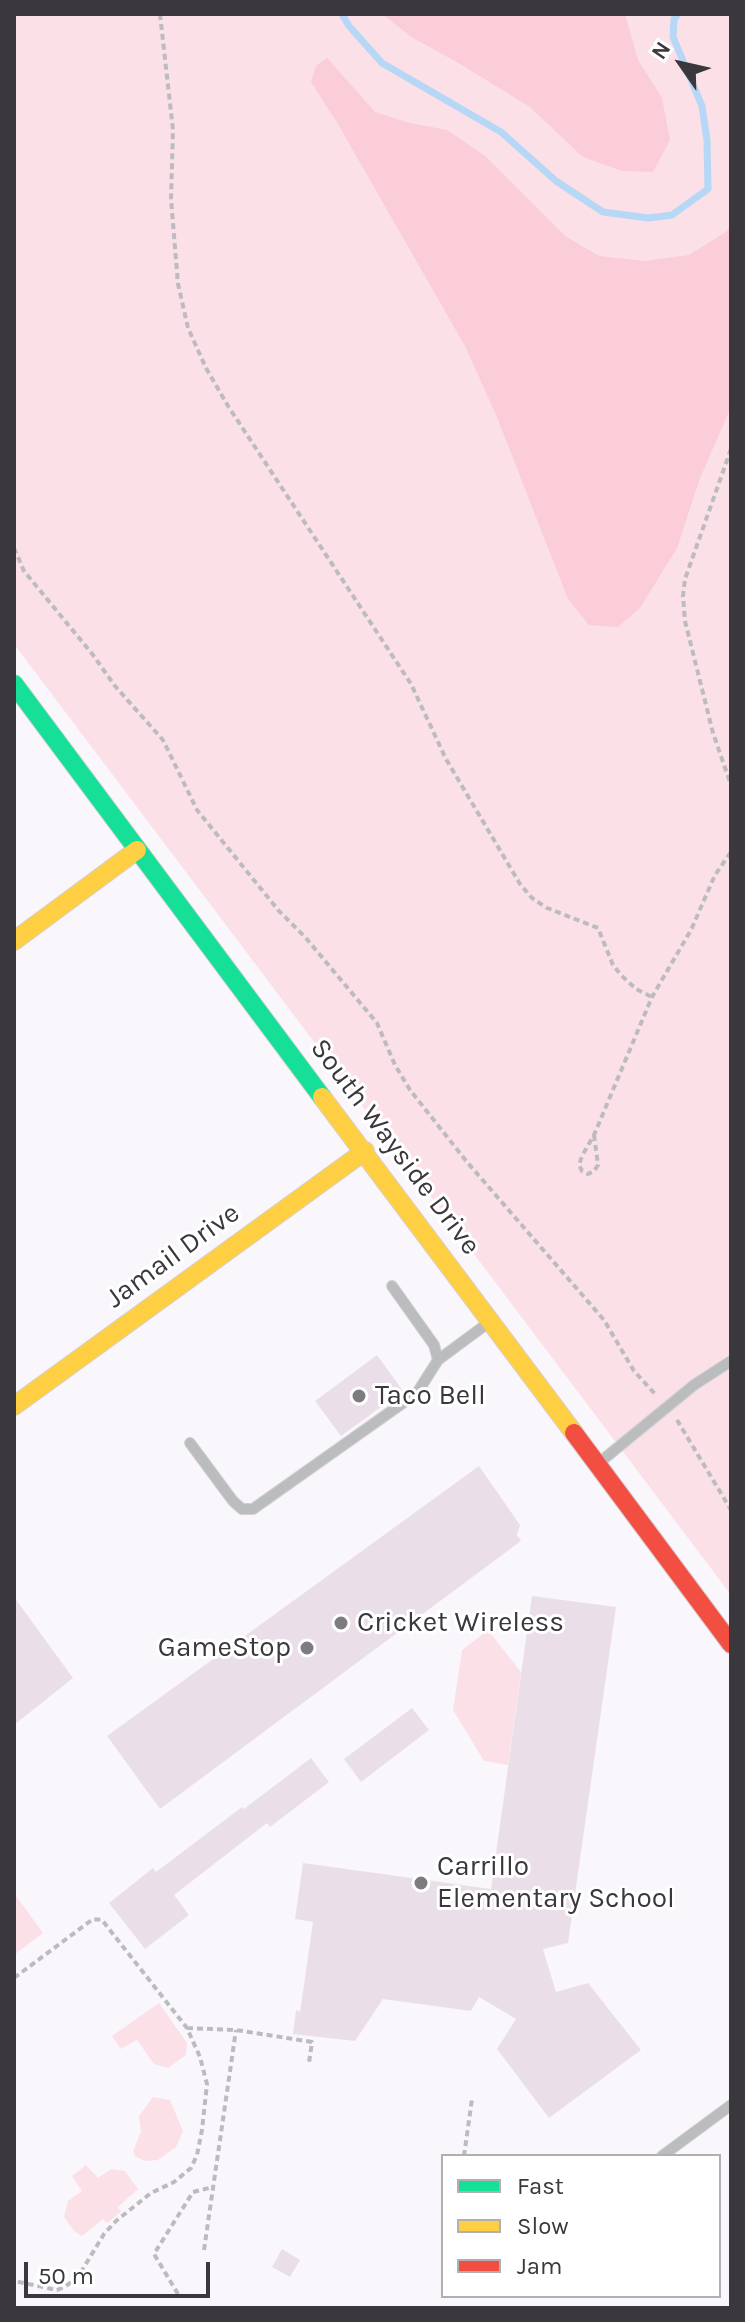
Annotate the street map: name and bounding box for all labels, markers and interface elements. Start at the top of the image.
north arrow [641,24,721,104]
text: N [646,37,676,64]
street label: South Wayside Drive [303,1032,487,1262]
street label: Jamail Drive [100,1196,246,1316]
place label: Taco Bell [375,1379,486,1413]
marker: Taco Bell [350,1387,368,1405]
place label: Cricket Wireless [357,1606,564,1640]
marker: Cricket Wireless [332,1614,350,1632]
place label: GameStop [158,1631,291,1665]
marker: GameStop [298,1639,316,1657]
place label: Carrillo Elementary School [437,1850,675,1916]
marker: Carrillo Elementary School [412,1874,430,1892]
legend [441,2154,721,2298]
text: Fast [517,2172,564,2200]
text: Slow [517,2212,569,2240]
scale bar [28,2246,214,2296]
text: Jam [517,2252,562,2280]
text: 50 m [38,2262,94,2290]

